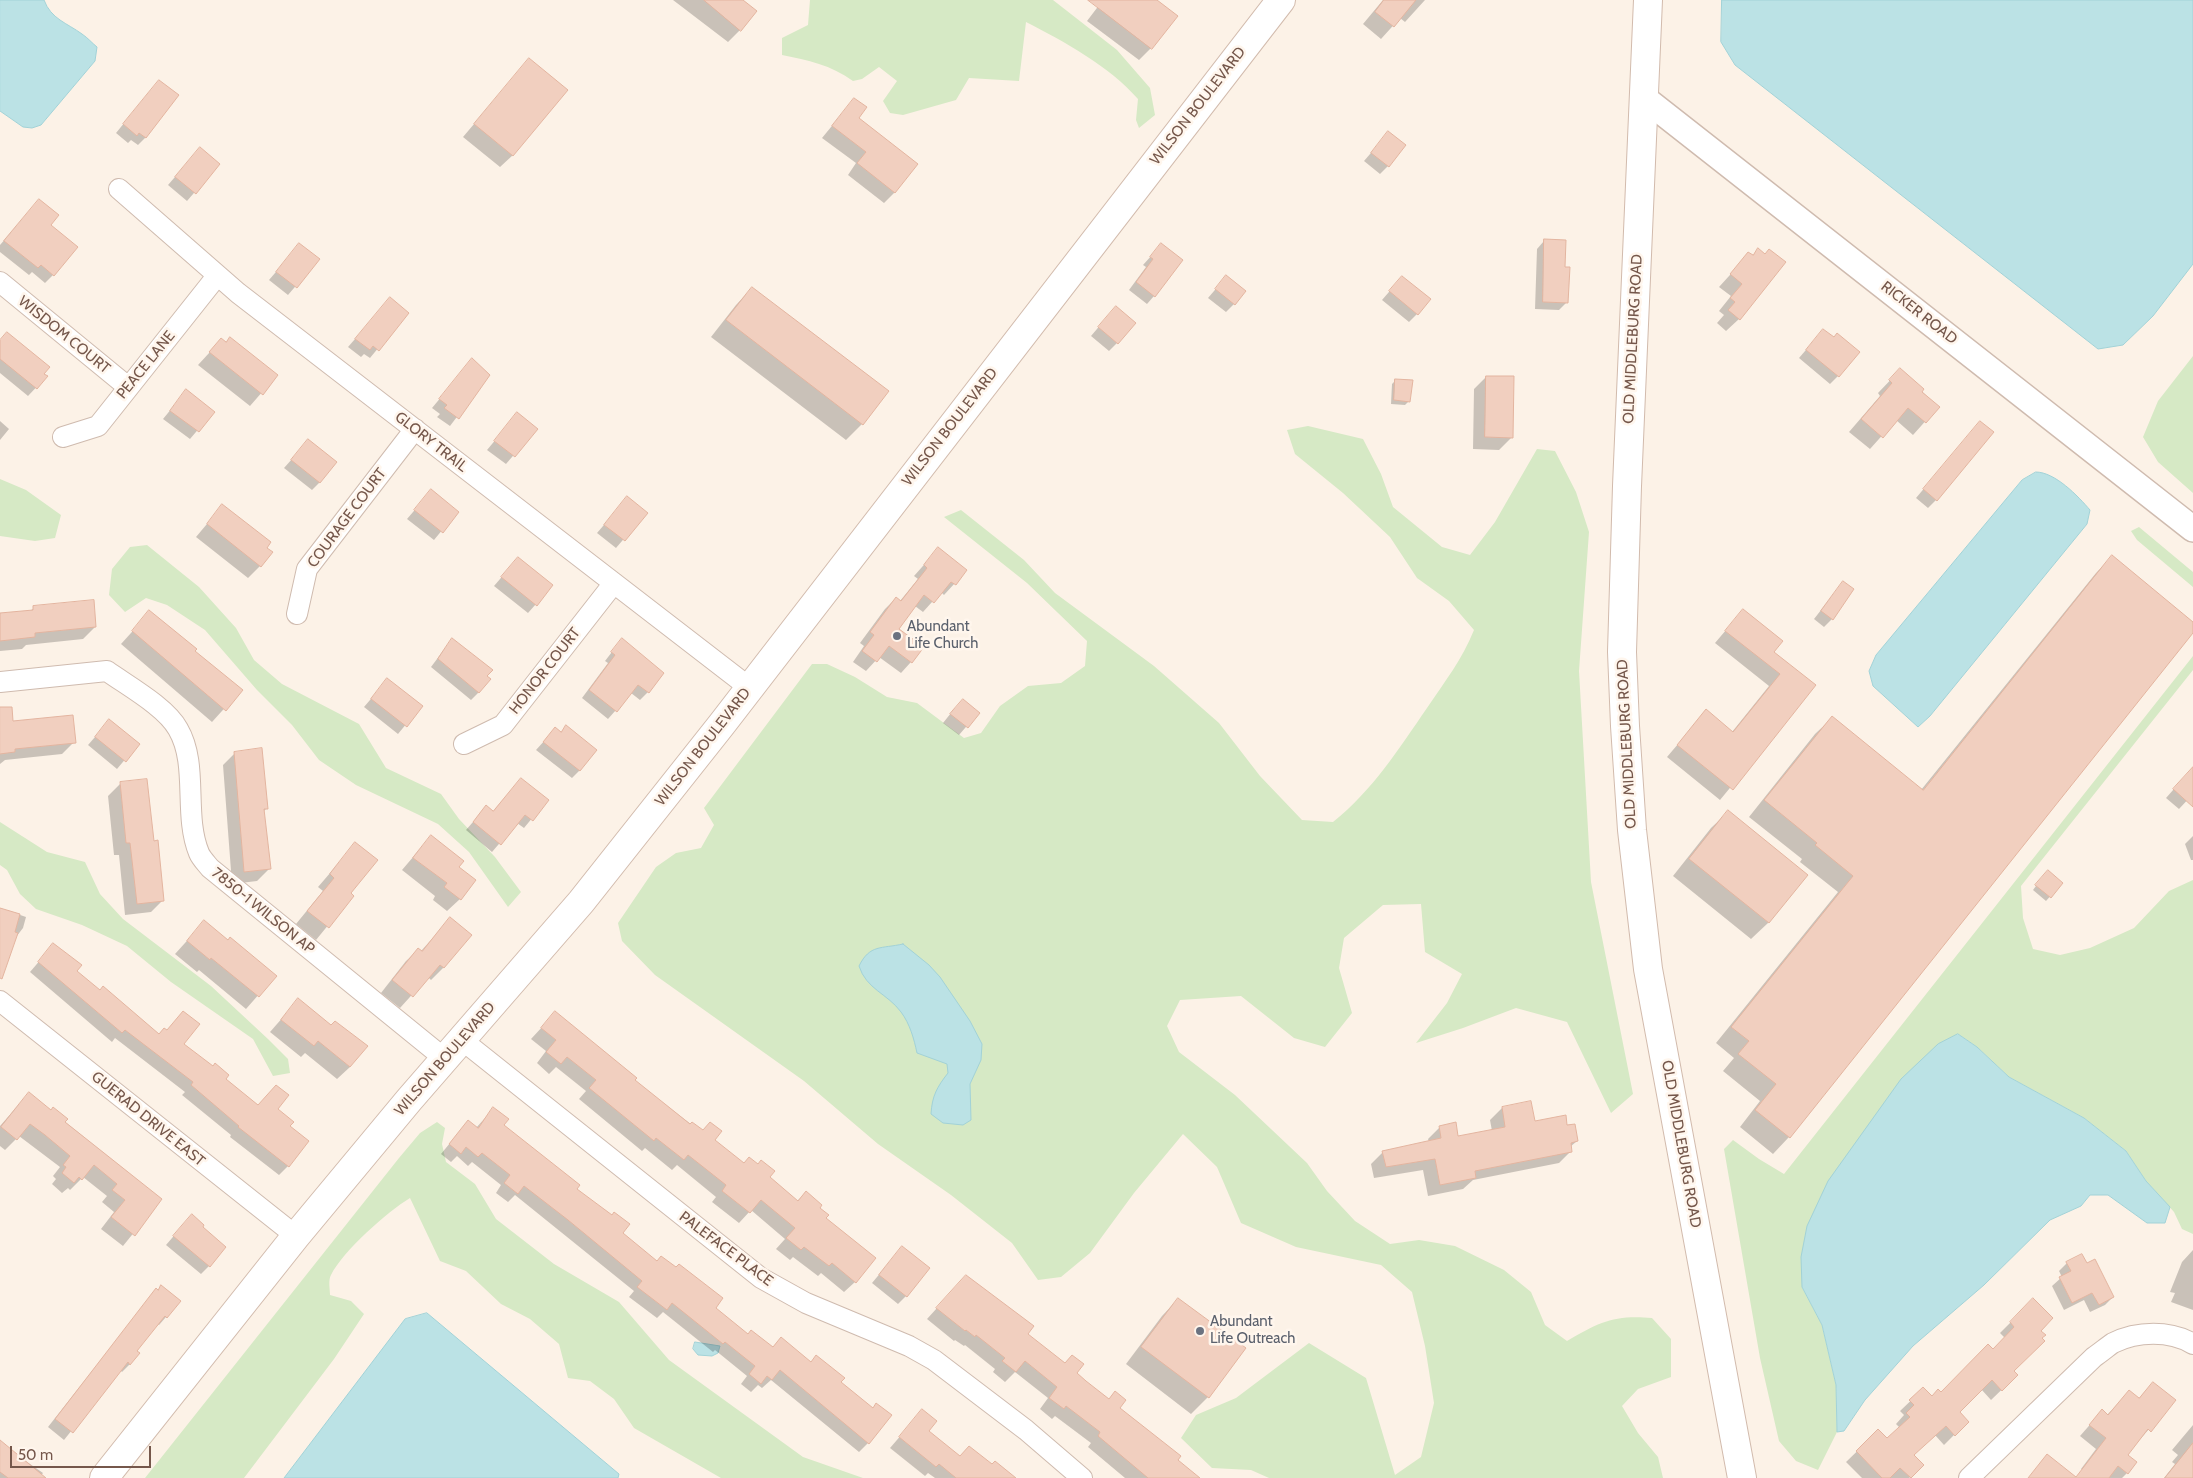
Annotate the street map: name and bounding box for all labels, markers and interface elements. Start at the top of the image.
street label: WILSON BOULEVARD [1146,43,1250,169]
street label: OLD MIDDLEBURG ROAD [1620,254,1646,424]
street label: RICKER ROAD [1877,278,1961,348]
street label: WISDOM COURT [14,292,114,378]
street label: PEACE LANE [113,327,179,403]
street label: WILSON BOULEVARD [898,364,1002,490]
street label: GLORY TRAIL [391,408,471,476]
street label: COURAGE COURT [304,465,390,571]
place label: Abundant Life Church [907,618,978,653]
street label: HONOR COURT [506,624,584,718]
marker: Abundant Life Church [891,630,903,642]
street label: OLD MIDDLEBURG ROAD [1614,659,1640,829]
street label: WILSON BOULEVARD [651,684,755,810]
street label: 7850-1 WILSON AP [208,864,318,958]
street label: WILSON BOULEVARD [391,999,499,1119]
street label: OLD MIDDLEBURG ROAD [1657,1059,1705,1229]
street label: GUERAD DRIVE EAST [88,1068,208,1170]
street label: PALEFACE PLACE [676,1208,776,1290]
place label: Abundant Life Outreach [1210,1313,1295,1348]
marker: Abundant Life Outreach [1194,1325,1206,1337]
scale bar [12,1436,154,1468]
text: 50 m [18,1446,53,1464]

